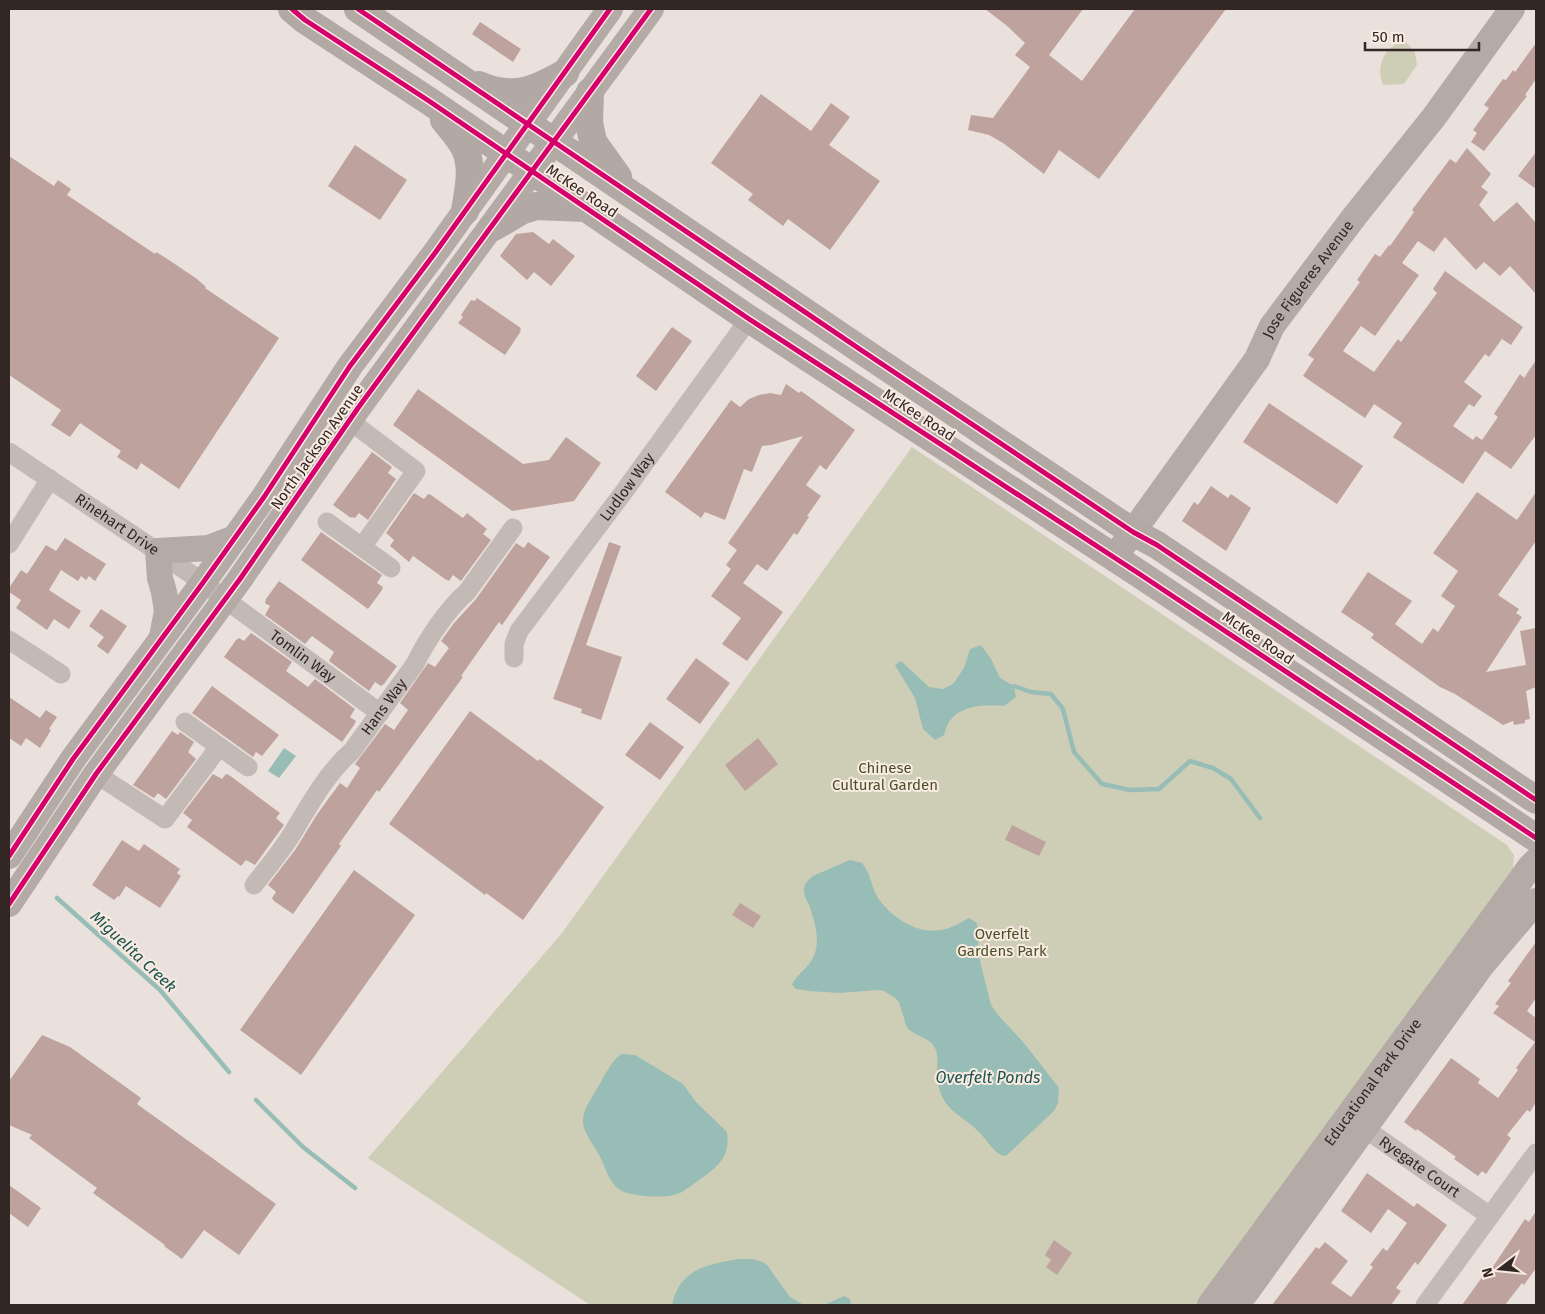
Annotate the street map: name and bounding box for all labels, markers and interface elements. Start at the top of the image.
scale bar [1365,20,1479,52]
text: 50 m [1372,28,1405,46]
street label: McKee Road [543,161,621,221]
street label: Jose Figueres Avenue [1259,217,1357,341]
street label: North Jackson Avenue [267,381,367,513]
street label: McKee Road [880,385,958,445]
street label: Ludlow Way [596,449,658,525]
street label: Rinehart Drive [71,490,163,559]
street label: McKee Road [1219,608,1297,668]
street label: Tomlin Way [266,626,340,687]
street label: Hans Way [358,675,411,739]
park label: Chinese Cultural Garden [832,759,938,794]
water label: Miguelita Creek [87,907,181,996]
park label: Overfelt Gardens Park [957,925,1047,960]
street label: Educational Park Drive [1320,1015,1425,1149]
water label: Overfelt Ponds [936,1068,1040,1087]
street label: Ryegate Court [1376,1132,1464,1202]
north arrow [1475,1244,1525,1294]
text: N [1479,1266,1497,1279]

